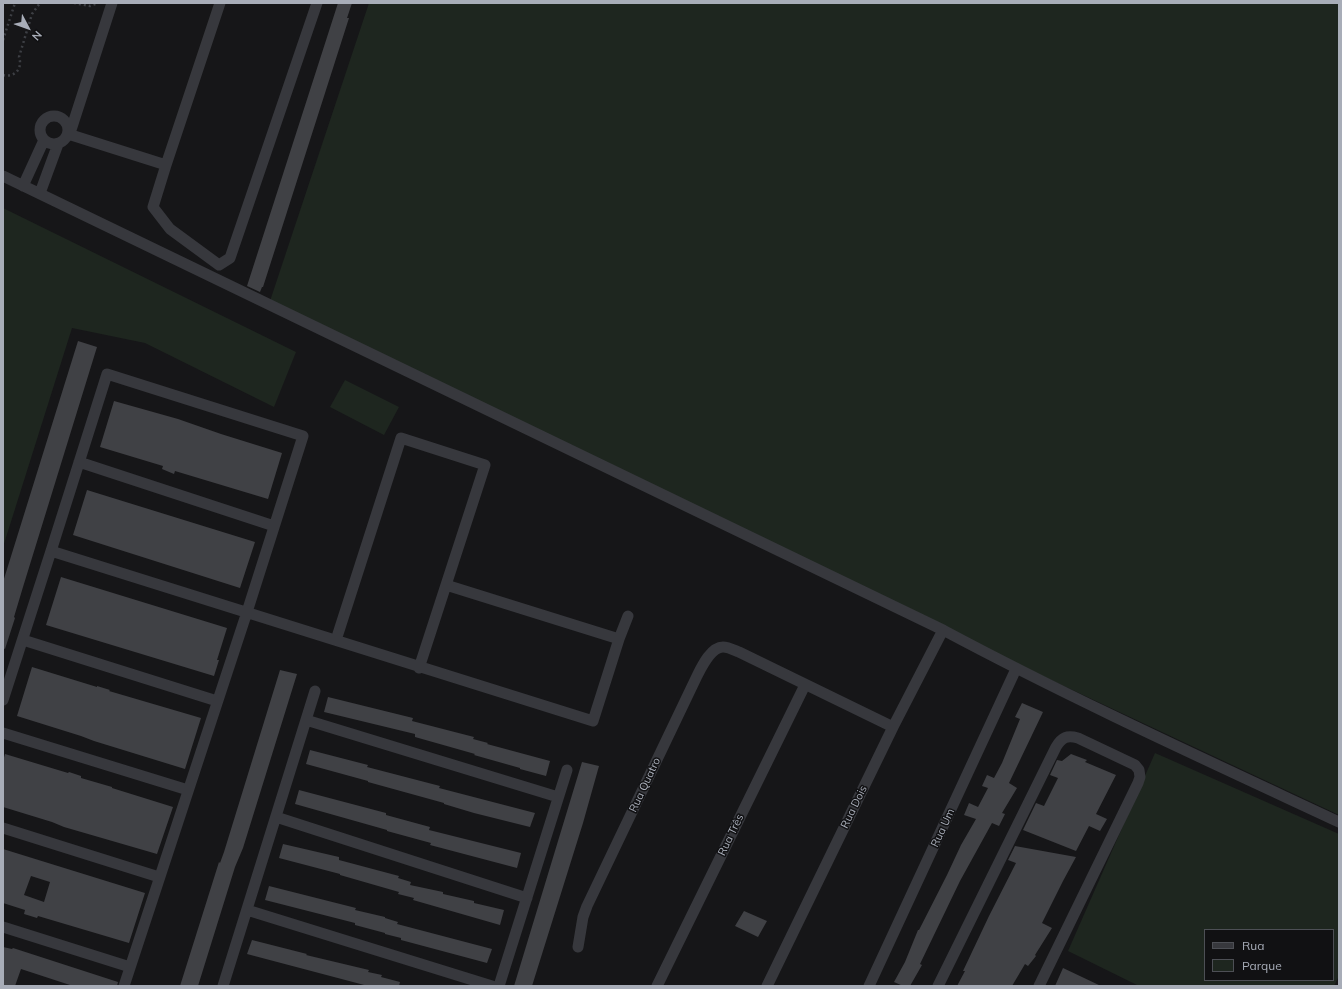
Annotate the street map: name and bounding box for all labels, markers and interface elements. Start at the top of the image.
north arrow [8,8,48,48]
text: N [29,28,45,44]
street label: Rua Quatro [627,756,663,814]
street label: Rua Dois [838,783,870,831]
street label: Rua Um [928,807,958,849]
street label: Rua Três [715,812,747,858]
legend [1204,929,1334,981]
text: Rua [1242,938,1264,953]
text: Parque [1242,958,1282,973]

